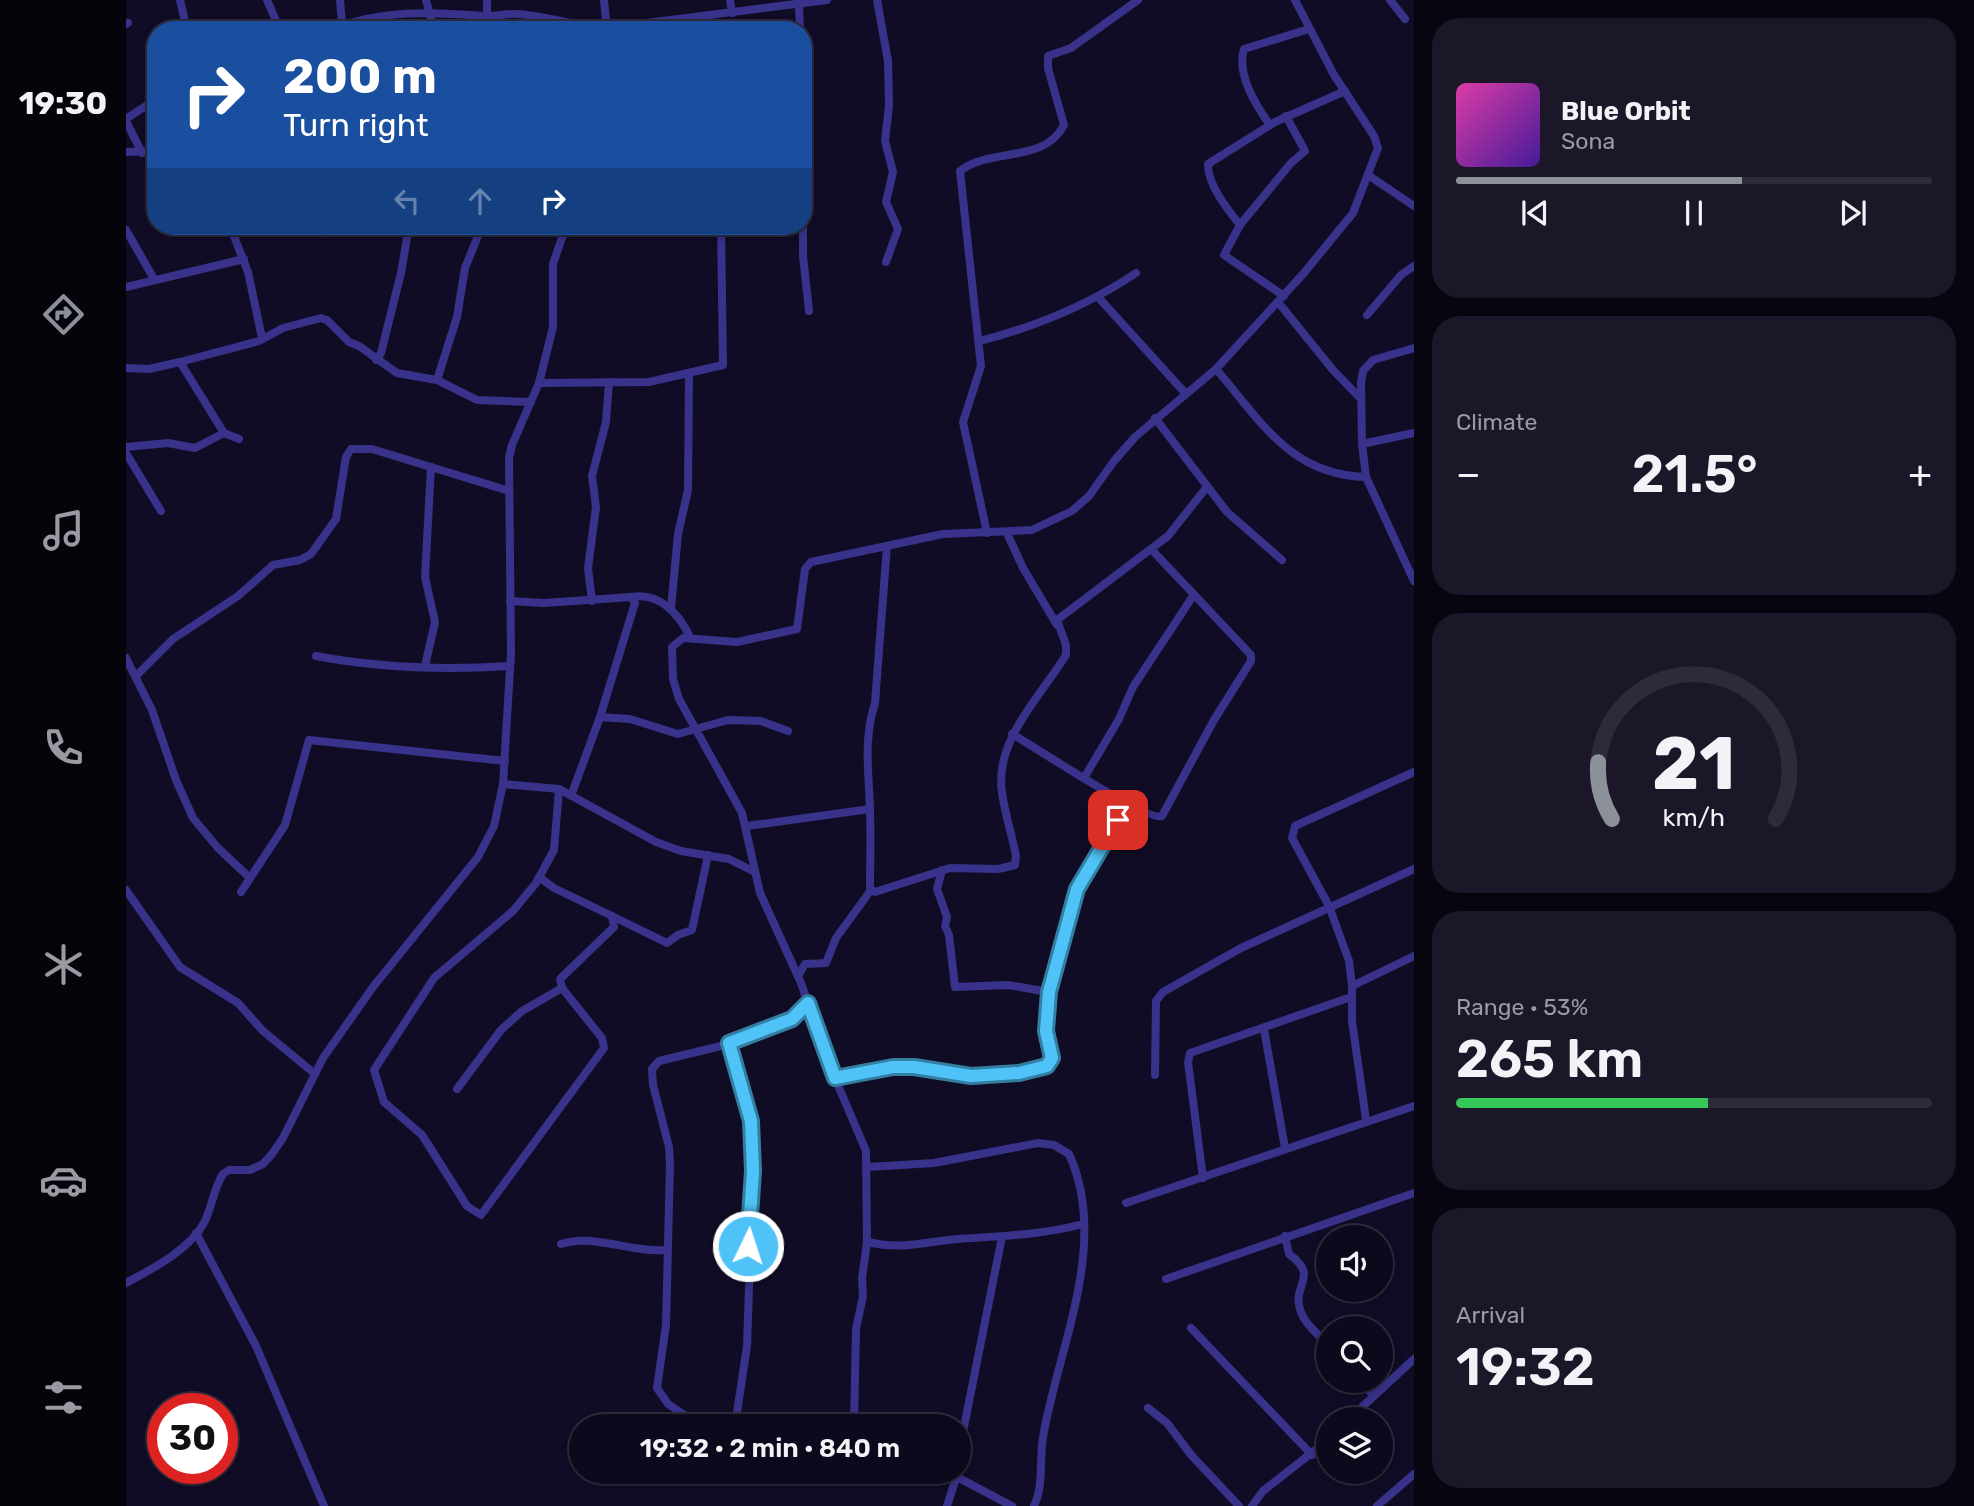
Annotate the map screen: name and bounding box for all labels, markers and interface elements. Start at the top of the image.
text: 200 m [283,47,437,105]
icon: right [168,49,259,140]
text: 19:30 [19,84,107,122]
text: Blue Orbit [1561,96,1691,127]
text: Turn right [283,106,428,144]
text: Sona [1561,127,1615,155]
icon: left [388,182,426,220]
icon: ahead [461,182,499,220]
icon: right [534,182,572,220]
icon: previous [1516,194,1554,232]
icon: pause [1675,194,1713,232]
icon: next [1834,194,1872,232]
icon: directions [39,290,88,339]
text: Climate [1456,408,1537,436]
text: 21.5° [1631,443,1758,505]
text: − [1456,451,1481,497]
text: + [1908,451,1932,497]
icon: music [39,506,88,555]
text: 21 [1652,721,1736,807]
icon: phone [39,723,88,772]
pin [1088,790,1148,850]
icon: arrive [1099,801,1137,839]
text: km/h [1663,803,1725,832]
icon: climate [39,940,88,989]
text: Range · 53% [1456,993,1588,1021]
text: 265 km [1456,1028,1643,1090]
icon: car [39,1156,88,1205]
position arrow [711,1209,785,1283]
map controls [1316,1225,1393,1484]
button: sound [1316,1225,1393,1302]
text: Arrival [1456,1301,1525,1329]
button: search [1316,1316,1393,1393]
text: 19:32 [1456,1336,1595,1398]
icon: filters [39,1373,88,1422]
speed limit sign: 30 [147,1393,238,1484]
button: layers [1316,1407,1393,1484]
text: 19:32 · 2 min · 840 m [640,1433,900,1464]

